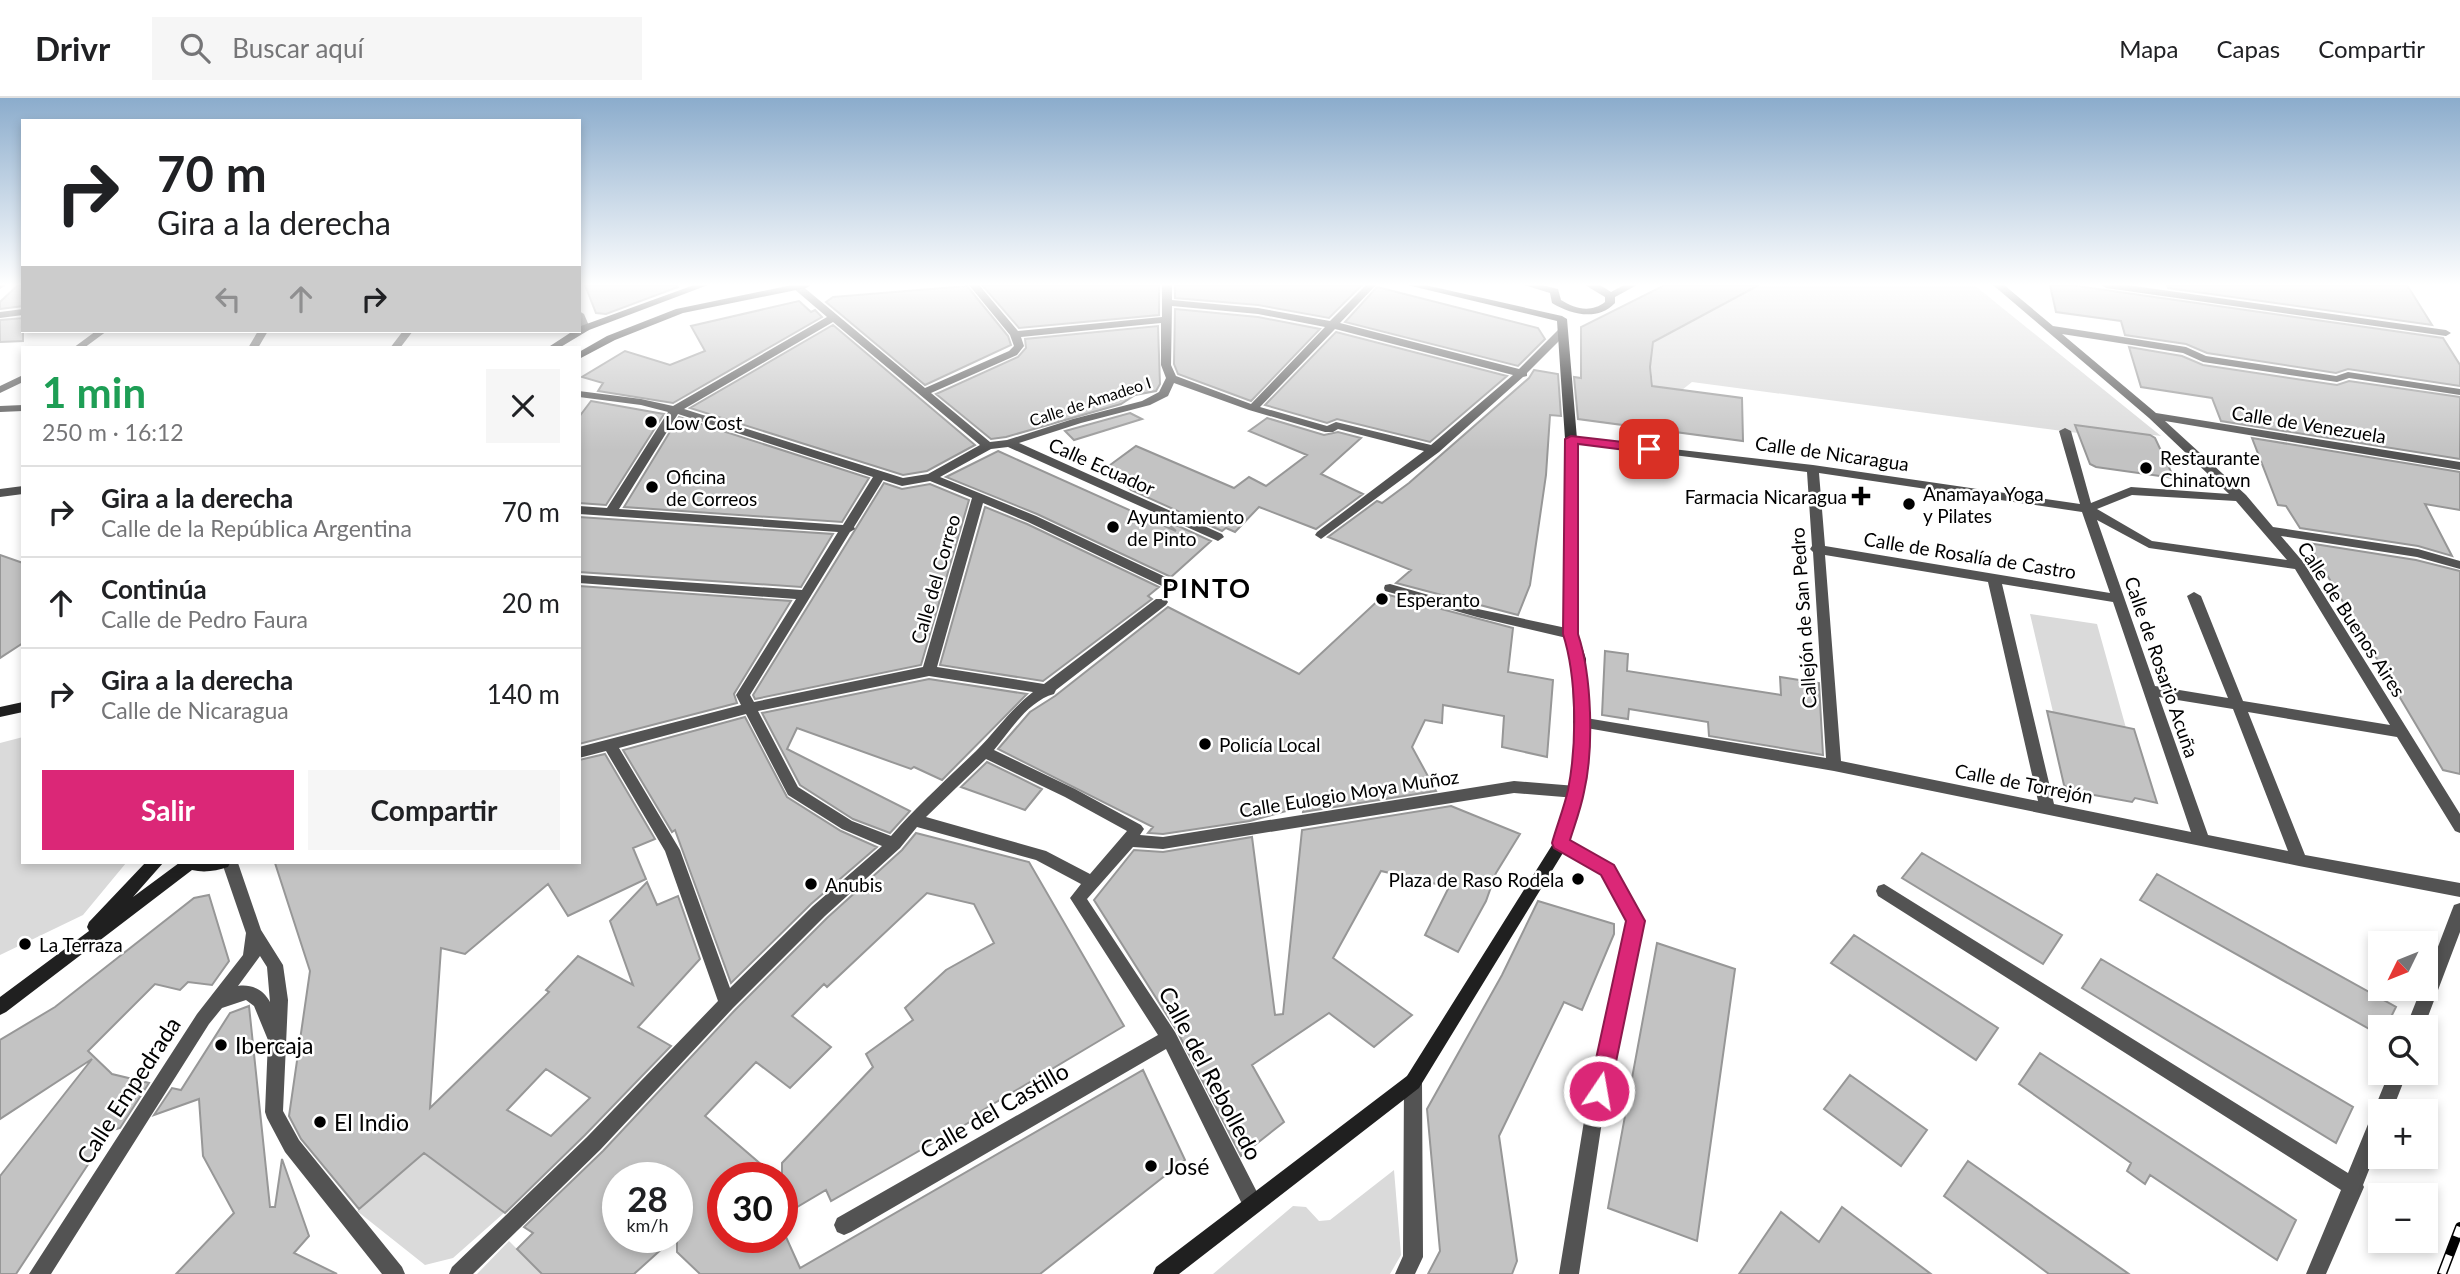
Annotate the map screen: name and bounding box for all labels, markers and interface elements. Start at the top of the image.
search box [152,17,642,80]
text: Drivr [35,28,110,68]
icon: search [176,29,214,67]
text: Buscar aquí [232,32,364,64]
text: Mapa [2119,34,2178,63]
text: Capas [2216,34,2280,63]
text: Compartir [2318,34,2425,63]
text: 70 m [157,144,267,202]
icon: right [42,147,133,238]
text: Gira a la derecha [157,203,391,242]
icon: left [209,280,247,318]
icon: ahead [282,280,320,318]
icon: right [355,280,393,318]
text: 1 min [42,367,146,417]
button: close [486,369,560,443]
street label: Calle de Amadeo I [1027,372,1153,430]
street label: Calle de Venezuela [2230,400,2388,448]
place label: Low Cost [665,411,743,434]
marker: Low Cost [643,414,659,430]
text: 250 m · 16:12 [42,418,184,446]
pin [1619,419,1679,479]
icon: arrive [1630,430,1668,468]
street label: Calle de Nicaragua [1754,431,1910,475]
street label: Calle Ecuador [1045,432,1159,500]
place label: Restaurante Chinatown [2160,446,2260,491]
marker: Restaurante Chinatown [2138,460,2154,476]
place label: Oficina de Correos [666,465,757,510]
marker: Oficina de Correos [644,479,660,495]
text: Gira a la derecha [101,482,293,514]
place label: Anamaya Yoga y Pilates [1923,482,2044,527]
place label: Farmacia Nicaragua [1685,485,1847,508]
marker: Farmacia Nicaragua [1853,488,1869,504]
icon: right [42,493,80,531]
text: 70 m [502,496,560,528]
marker: Anamaya Yoga y Pilates [1901,496,1917,512]
place label: Ayuntamiento de Pinto [1127,505,1244,550]
street label: Calle del Correo [906,512,964,646]
text: Calle de la República Argentina [101,514,412,542]
marker: Ayuntamiento de Pinto [1105,519,1121,535]
street label: Callejón de San Pedro [1785,527,1821,709]
street label: Calle de Rosalía de Castro [1862,527,2078,583]
street label: Calle de Buenos Aires [2293,537,2411,701]
district label: PINTO [1162,572,1252,604]
text: Continúa [101,573,207,605]
street label: Calle de Rosario Acuña [2120,573,2204,761]
icon: ahead [42,584,80,622]
text: 20 m [502,587,560,619]
place label: Esperanto [1396,588,1480,611]
marker: Esperanto [1374,591,1390,607]
text: Calle de Pedro Faura [101,605,308,633]
text: Gira a la derecha [101,664,293,696]
icon: right [42,675,80,713]
text: 140 m [487,678,560,710]
text: Calle de Nicaragua [101,696,289,724]
place label: Policía Local [1219,733,1321,756]
marker: Policía Local [1197,736,1213,752]
street label: Calle de Torrejón [1953,758,2095,808]
street label: Calle Eulogio Moya Muñoz [1238,764,1460,822]
button: Salir [42,770,294,850]
button: Compartir [308,770,560,850]
place label: Plaza de Raso Rodela [1389,868,1564,891]
marker: Plaza de Raso Rodela [1570,871,1586,887]
place label: Anubis [825,873,882,896]
marker: Anubis [803,876,819,892]
north arrow [2368,931,2438,1001]
map controls [2368,931,2438,1253]
place label: La Terraza [39,933,123,956]
marker: La Terraza [17,936,33,952]
street label: Calle del Rebolledo [1153,981,1269,1165]
street label: Calle Empedrada [70,1011,186,1169]
button: search [2368,1015,2438,1085]
place label: Ibercaja [235,1031,314,1059]
marker: Ibercaja [213,1037,229,1053]
position arrow [1562,1054,1636,1128]
street label: Calle del Castillo [915,1056,1073,1164]
button: + [2368,1099,2438,1169]
place label: El Indio [334,1108,409,1136]
marker: El Indio [312,1114,328,1130]
place label: José [1165,1152,1209,1180]
marker: José [1143,1158,1159,1174]
speed limit sign: 30 [707,1162,798,1253]
text: 28 [627,1177,668,1219]
button: − [2368,1183,2438,1253]
text: km/h [626,1214,669,1236]

